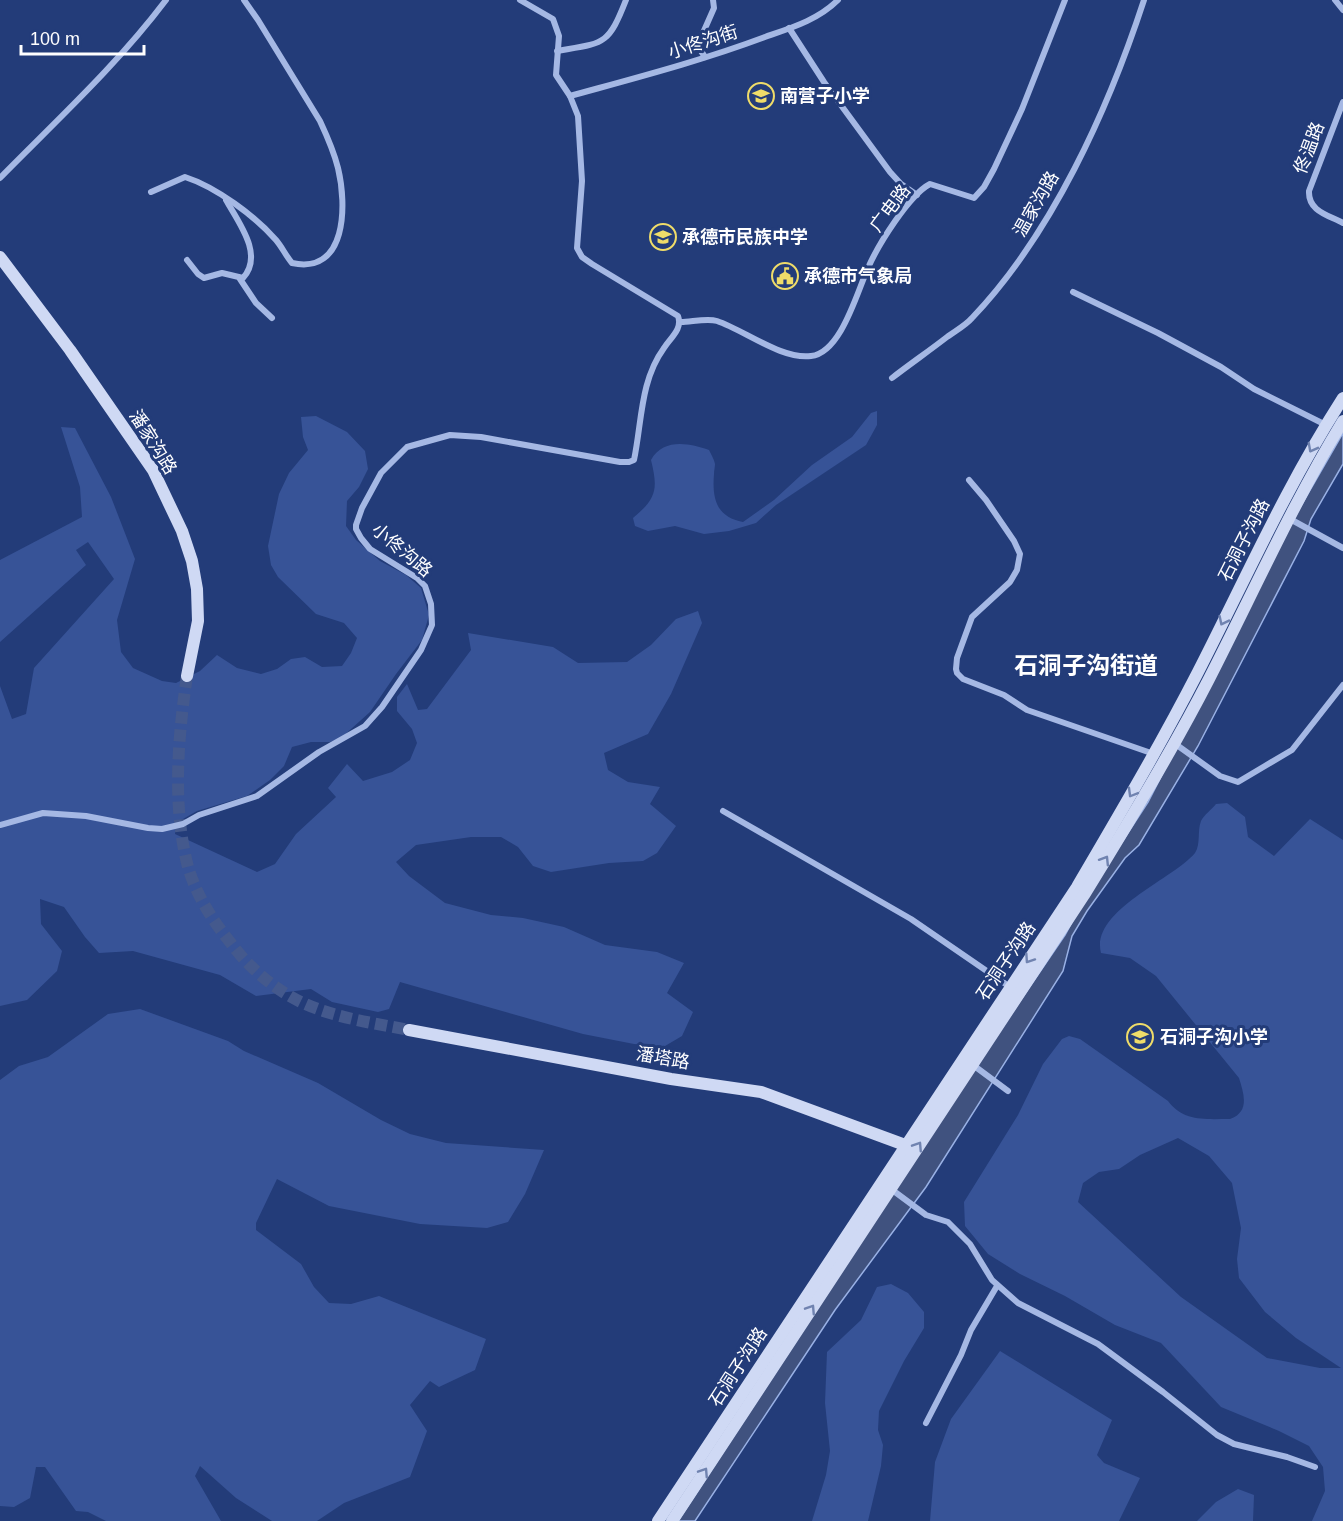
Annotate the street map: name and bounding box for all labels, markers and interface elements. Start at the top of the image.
scale bar [21,18,144,56]
street label: 小佟沟街 [666,21,740,63]
text: 100 m [30,29,80,49]
school or university icon: 南营子小学 [746,81,776,111]
place label: 南营子小学 [780,86,870,106]
street label: 佟温路 [1290,119,1328,177]
street label: 温家沟路 [1009,168,1063,240]
street label: 广电路 [866,180,914,236]
school or university icon: 承德市民族中学 [648,222,678,252]
place label: 承德市民族中学 [682,227,808,247]
public building icon: 承德市气象局 [770,261,800,291]
place label: 承德市气象局 [804,266,912,286]
street label: 潘家沟路 [125,406,181,478]
one-way arrow [1308,441,1320,452]
street label: 石洞子沟路 [1215,495,1273,585]
street label: 小佟沟路 [368,519,436,581]
one-way arrow [1219,615,1230,625]
district label: 石洞子沟街道 [1014,652,1158,679]
one-way arrow [1128,787,1139,797]
one-way arrow [1098,856,1110,866]
street label: 石洞子沟路 [973,918,1039,1004]
one-way arrow [1025,952,1036,963]
school or university icon: 石洞子沟小学 [1125,1022,1155,1052]
place label: 石洞子沟小学 [1160,1027,1268,1047]
street label: 潘塔路 [635,1043,691,1073]
one-way arrow [910,1142,922,1152]
one-way arrow [804,1305,815,1316]
street label: 石洞子沟路 [705,1324,771,1410]
one-way arrow [697,1468,708,1479]

